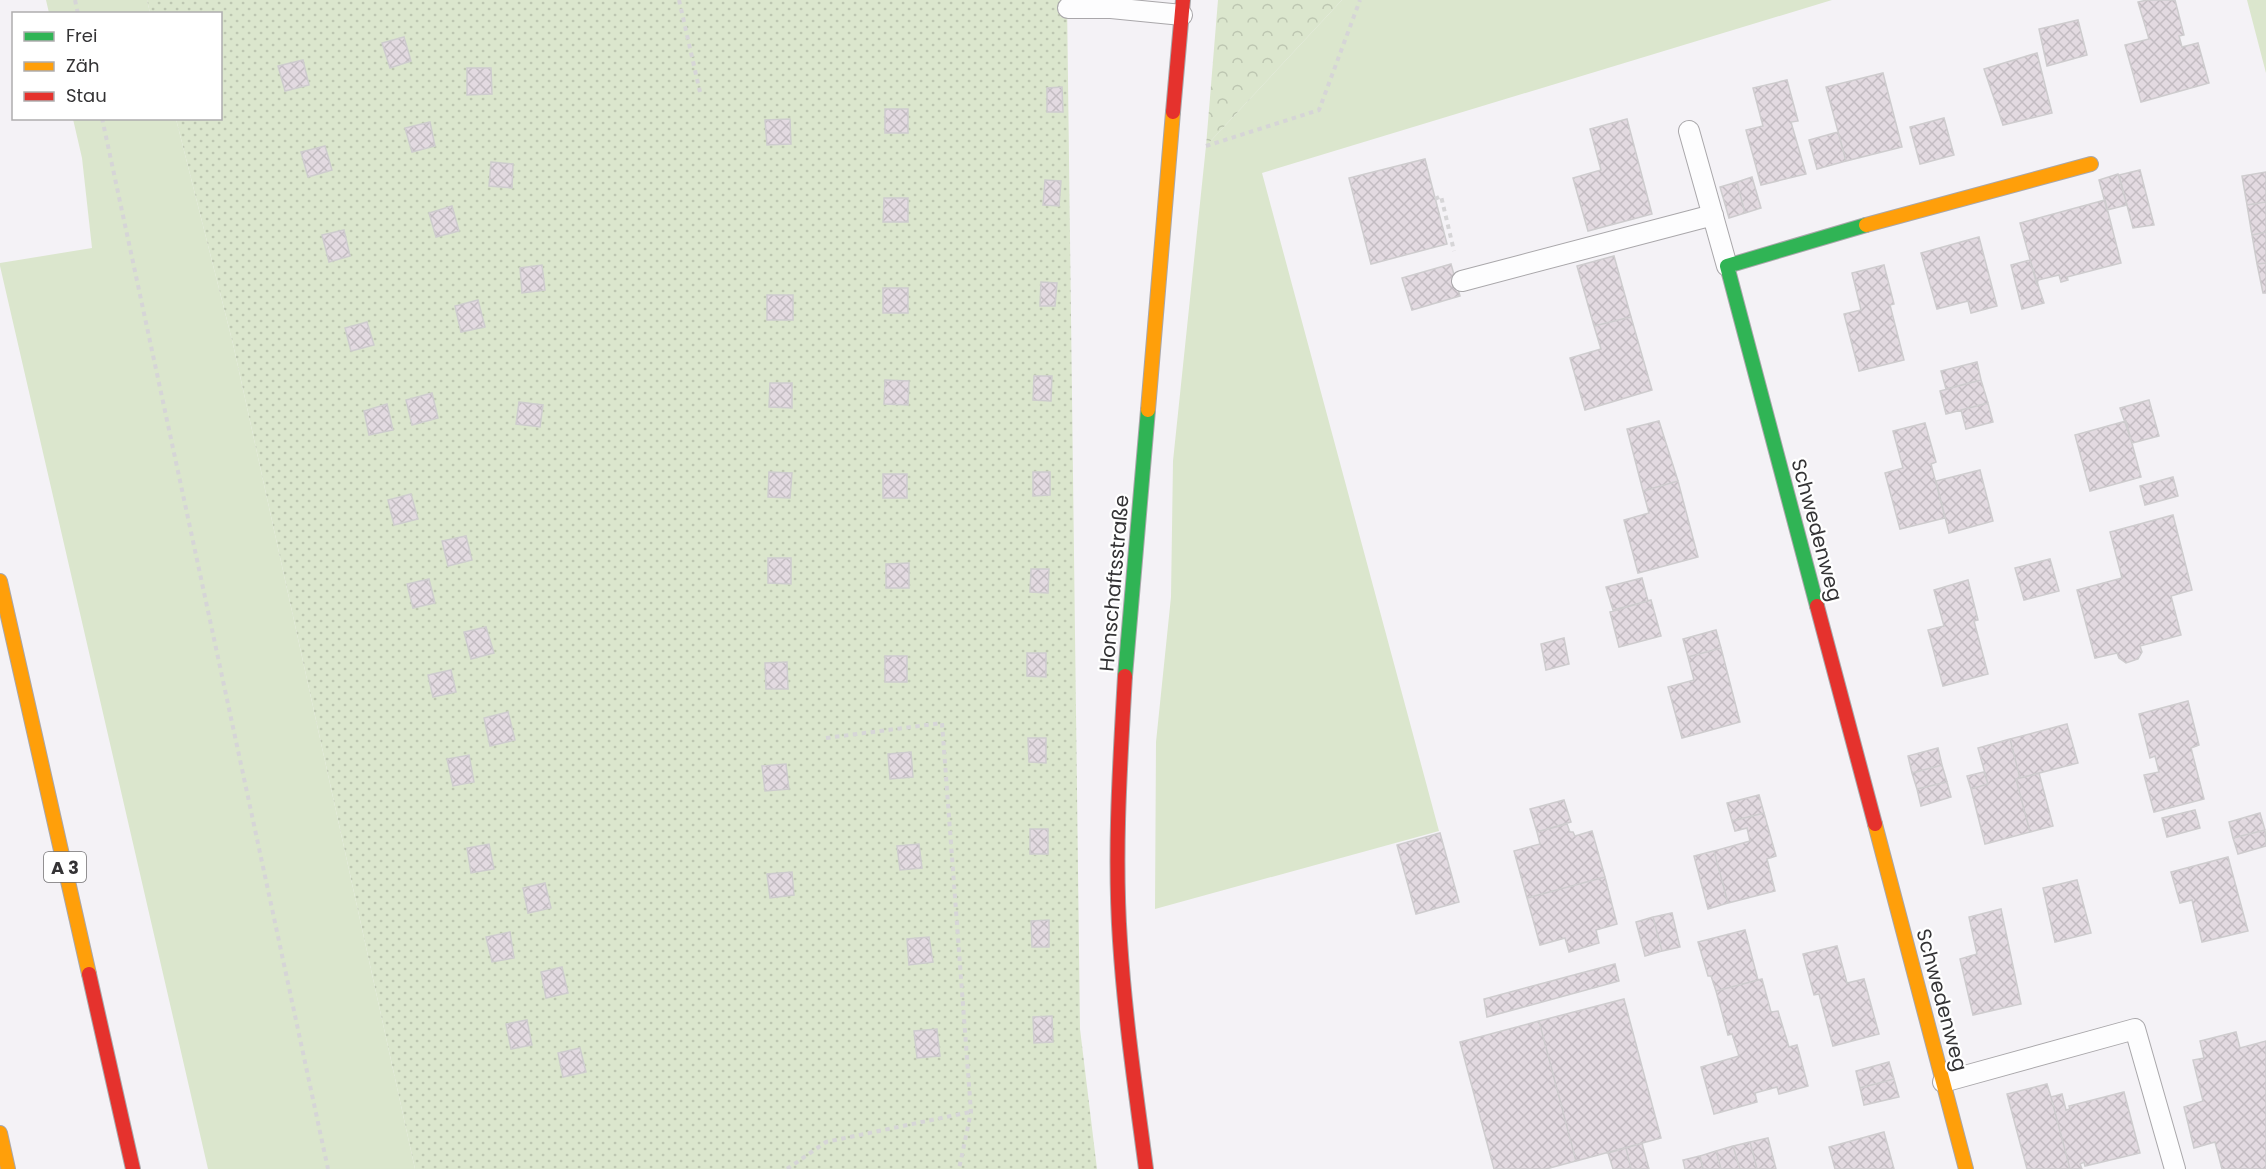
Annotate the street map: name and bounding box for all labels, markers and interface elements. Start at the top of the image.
legend [12,12,222,120]
text: Frei [66,23,97,48]
text: Zäh [66,53,99,78]
text: Stau [66,83,107,108]
street label: Schwedenweg [1785,456,1849,604]
street label: Honschaftsstraße [1092,493,1136,673]
road number: A 3 [44,852,86,882]
street label: Schwedenweg [1910,926,1974,1074]

